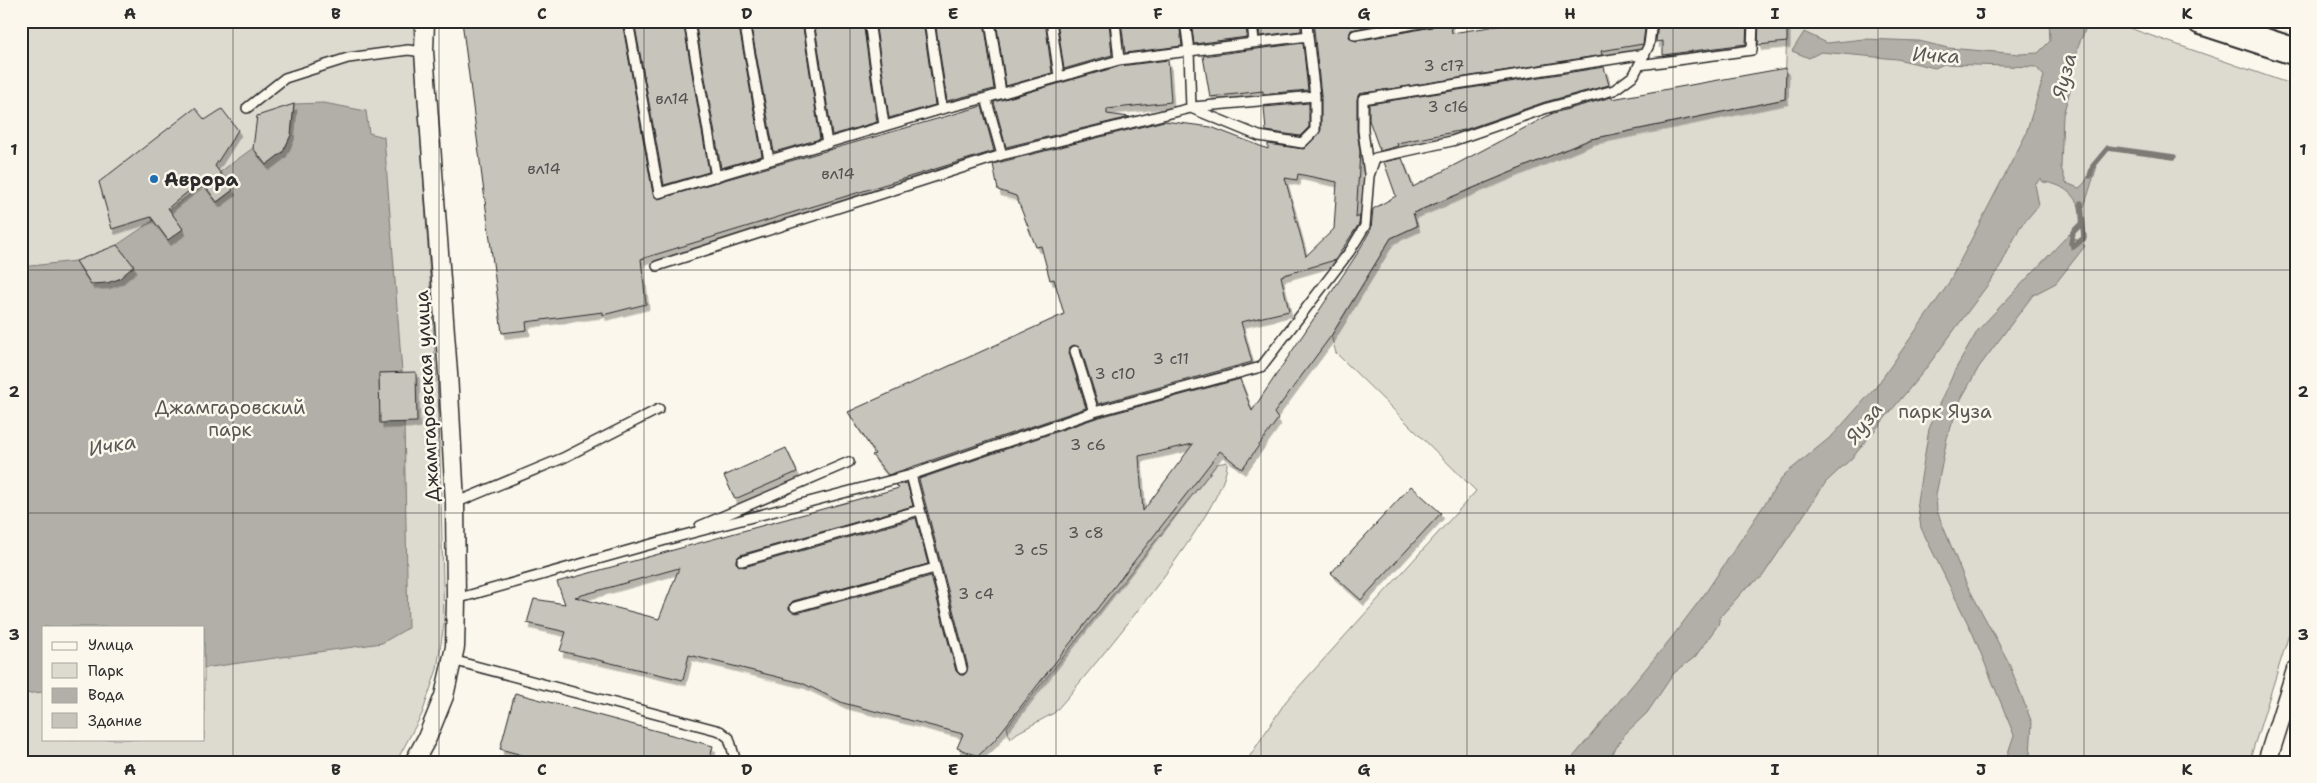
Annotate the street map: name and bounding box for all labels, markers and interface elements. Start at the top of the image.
text: A [124,3,136,24]
text: B [331,3,341,24]
text: C [537,3,547,24]
text: D [741,3,753,24]
text: E [948,3,958,24]
text: F [1153,3,1163,24]
text: G [1358,3,1371,24]
text: H [1564,3,1576,24]
text: I [1771,3,1780,24]
text: J [1976,3,1986,24]
text: K [2182,3,2193,24]
water label: Ичка [1911,41,1961,69]
water label: Яуза [2046,50,2082,103]
house number: 3 с17 [1424,55,1464,76]
house number: вл14 [655,88,689,109]
house number: 3 с16 [1427,96,1469,117]
text: 1 [10,139,18,160]
text: 1 [2299,139,2307,160]
house number: вл14 [527,158,561,179]
house number: вл14 [821,163,855,184]
place label: Аврора [164,167,239,192]
marker: Аврора [148,173,160,185]
street label: Джамгаровская улица [409,289,445,502]
house number: 3 с11 [1153,348,1189,369]
house number: 3 с10 [1094,363,1136,384]
text: 2 [8,381,20,402]
text: 2 [2297,381,2309,402]
park label: Джамгаровский парк [155,395,305,442]
water label: Яуза [1839,397,1888,450]
park label: парк Яуза [1898,399,1992,424]
water label: Ичка [86,428,138,462]
house number: 3 с6 [1070,434,1106,455]
house number: 3 с8 [1068,522,1104,543]
house number: 3 с5 [1014,539,1048,560]
house number: 3 с4 [958,583,994,604]
text: 3 [8,624,20,645]
text: 3 [2297,624,2309,645]
legend [42,626,205,740]
text: Улица [88,635,134,655]
text: Парк [88,661,124,681]
text: Вода [88,685,125,705]
text: Здание [88,711,142,731]
text: A [124,759,136,780]
text: B [331,759,341,780]
text: C [537,759,547,780]
text: D [741,759,753,780]
text: E [948,759,958,780]
text: F [1153,759,1163,780]
text: G [1358,759,1371,780]
text: H [1564,759,1576,780]
text: I [1771,759,1780,780]
text: J [1976,759,1986,780]
text: K [2182,759,2193,780]

